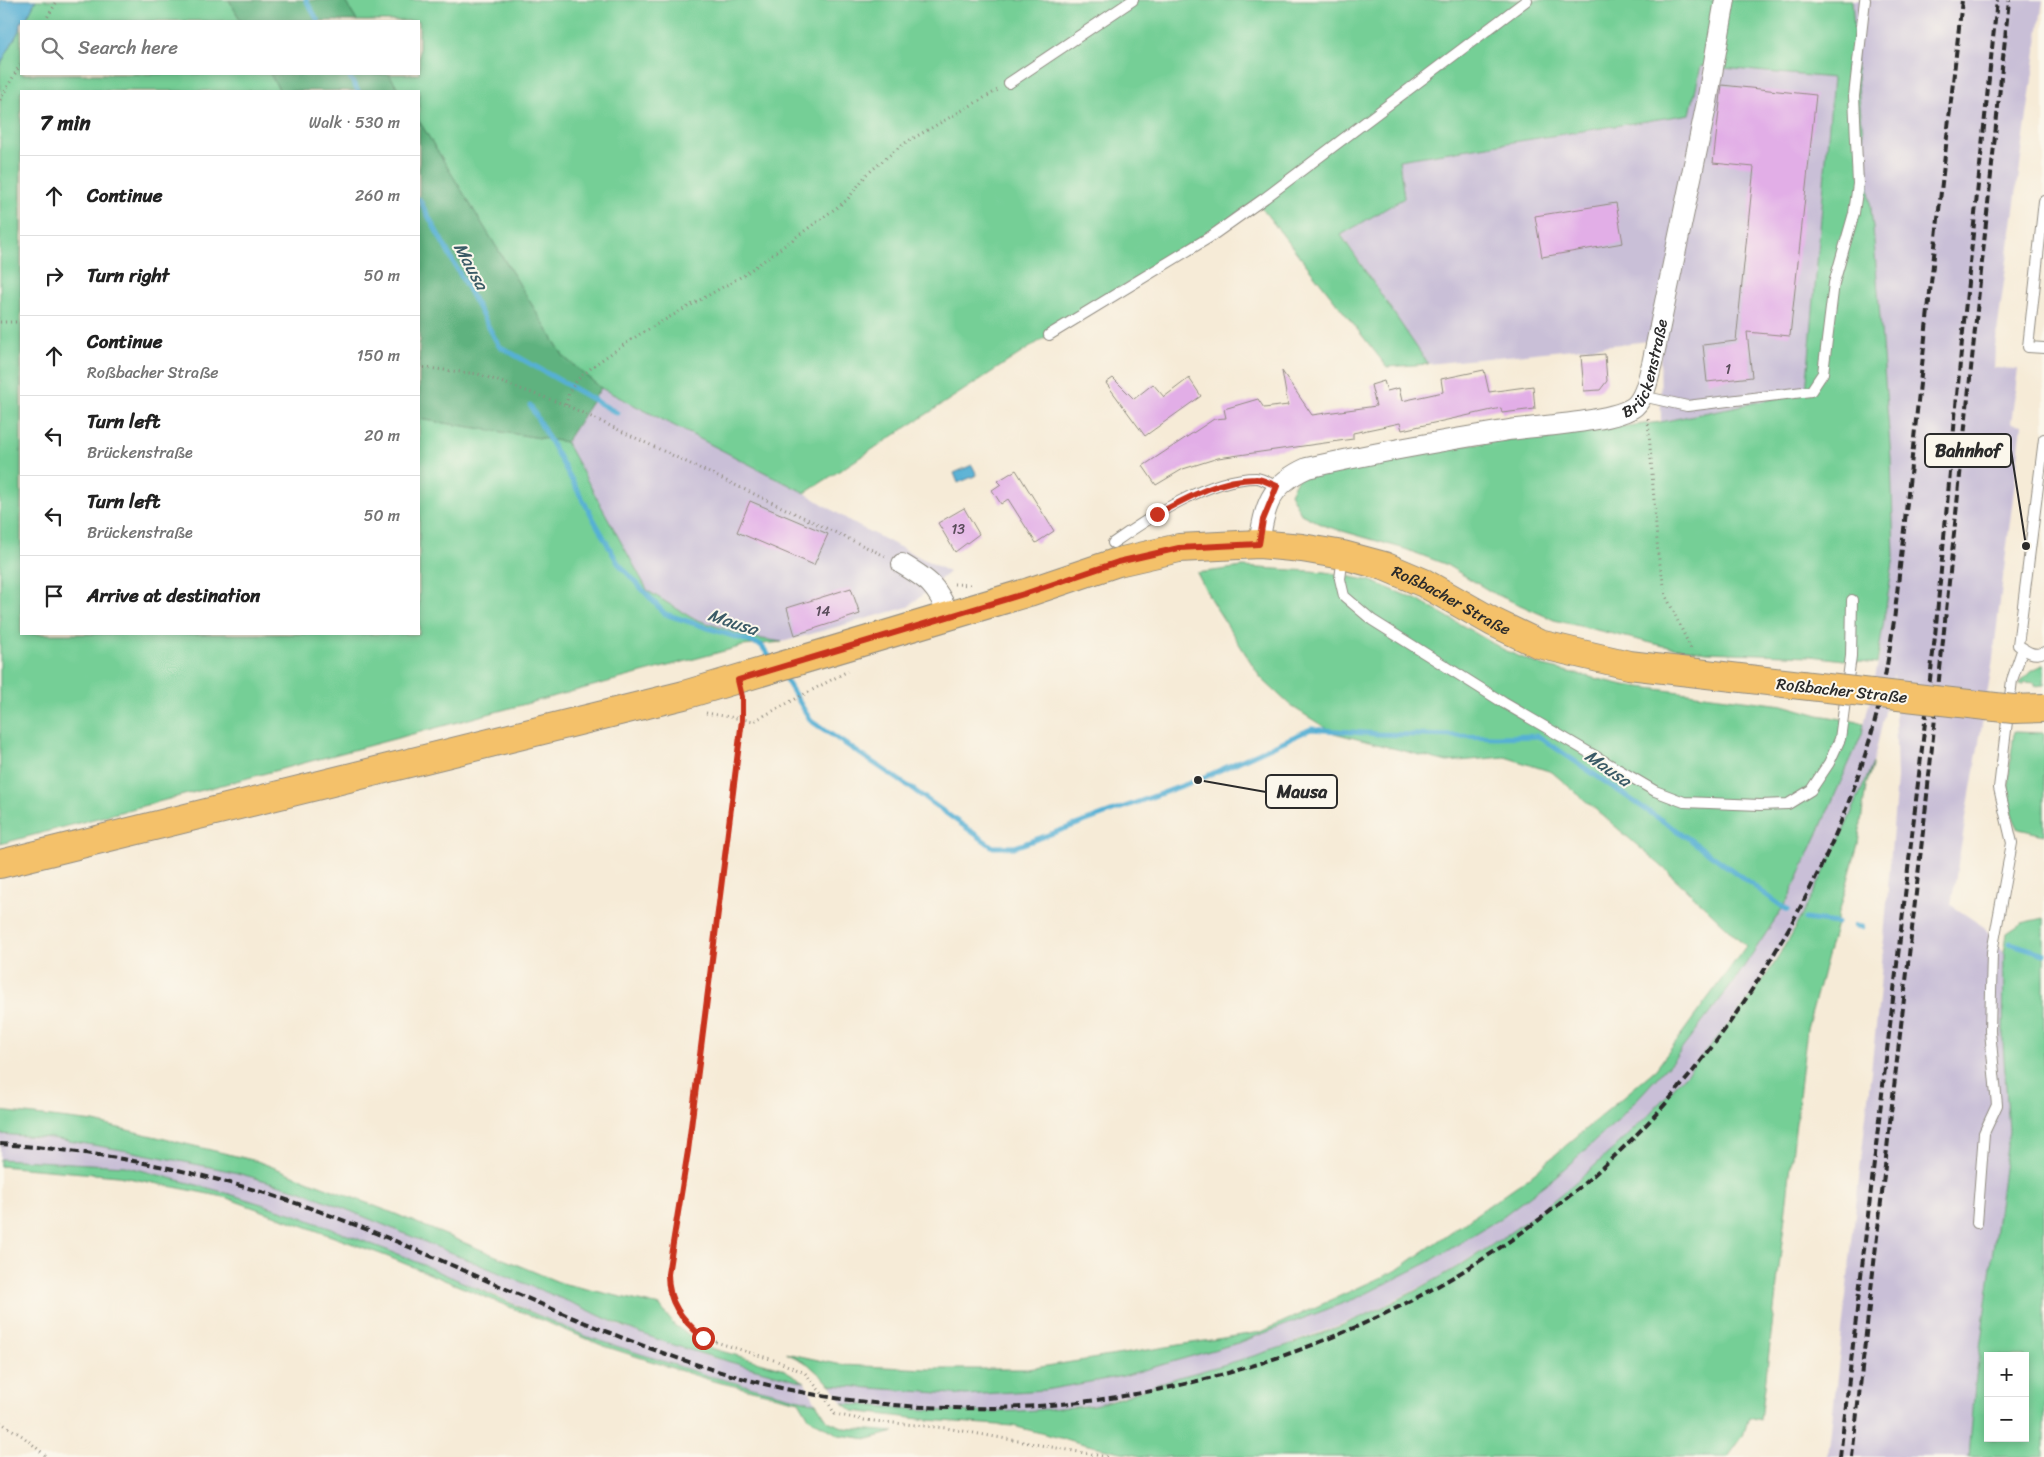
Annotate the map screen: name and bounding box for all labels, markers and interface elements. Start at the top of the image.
search box [20,20,420,75]
text: Search here [78,31,178,64]
icon: search [38,34,66,62]
text: 7 min [40,104,91,142]
text: Walk · 530 m [309,108,400,137]
text: Continue [87,179,163,212]
text: 260 m [355,181,400,210]
icon: ahead [40,182,68,210]
water label: Mausa [445,236,498,298]
text: Turn right [87,259,169,292]
text: 50 m [364,261,400,290]
icon: right [40,262,68,290]
street label: Brückenstraße [1617,316,1676,426]
text: Continue [87,325,163,358]
text: 150 m [357,341,400,370]
icon: ahead [40,342,68,370]
house number: 1 [1725,357,1731,382]
text: Roßbacher Straße [87,358,218,387]
text: Turn left [87,405,160,438]
text: 20 m [364,421,400,450]
icon: left [40,422,68,450]
callout: Bahnhof [1925,434,2011,467]
text: Bahnhof [1935,435,2004,467]
text: Brückenstraße [87,438,193,467]
text: Turn left [87,485,160,518]
text: 50 m [364,501,400,530]
icon: left [40,502,68,530]
route end [1146,503,1169,526]
house number: 13 [951,517,965,542]
text: Brückenstraße [87,518,193,547]
street label: Roßbacher Straße [1387,557,1516,644]
text: Arrive at destination [87,579,260,612]
icon: arrive [40,582,68,610]
water label: Mausa [704,599,764,646]
house number: 14 [816,599,831,624]
street label: Roßbacher Straße [1775,669,1909,712]
water label: Mausa [1578,740,1640,797]
callout: Mausa [1266,775,1337,808]
text: Mausa [1276,776,1328,808]
route start [692,1327,715,1350]
map controls [1984,1352,2029,1442]
button: + [1984,1352,2029,1397]
button: − [1984,1397,2029,1442]

